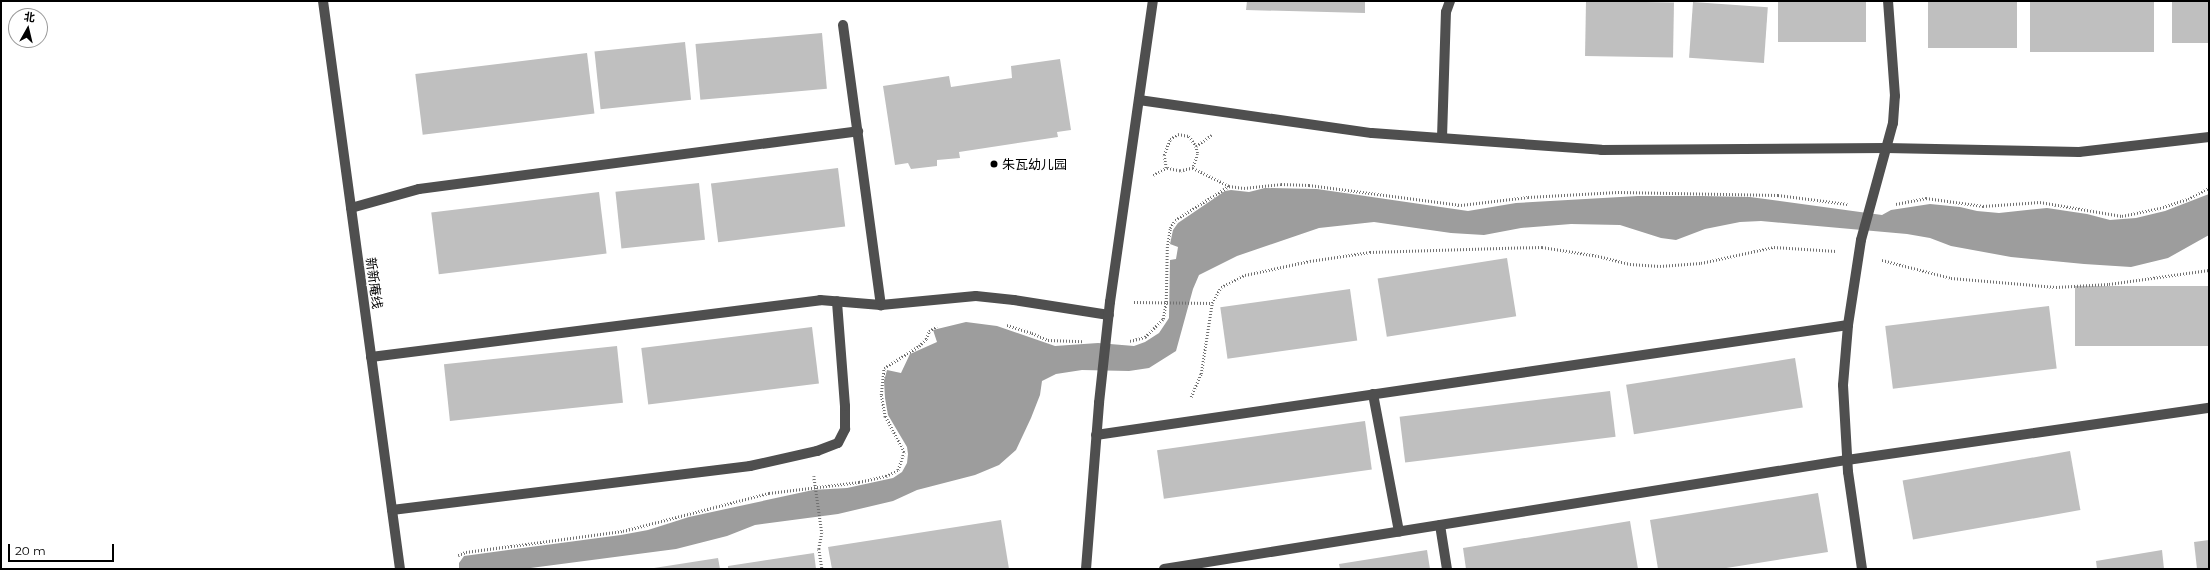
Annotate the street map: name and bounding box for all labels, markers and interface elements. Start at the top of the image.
north arrow [8,8,48,48]
text: 北 [23,9,36,25]
place label: 朱瓦幼儿园 [1002,156,1067,172]
marker: 朱瓦幼儿园 [989,159,999,169]
street label: 新新庵线 [363,256,385,310]
scale bar [10,536,116,562]
text: 20 m [15,543,46,558]

